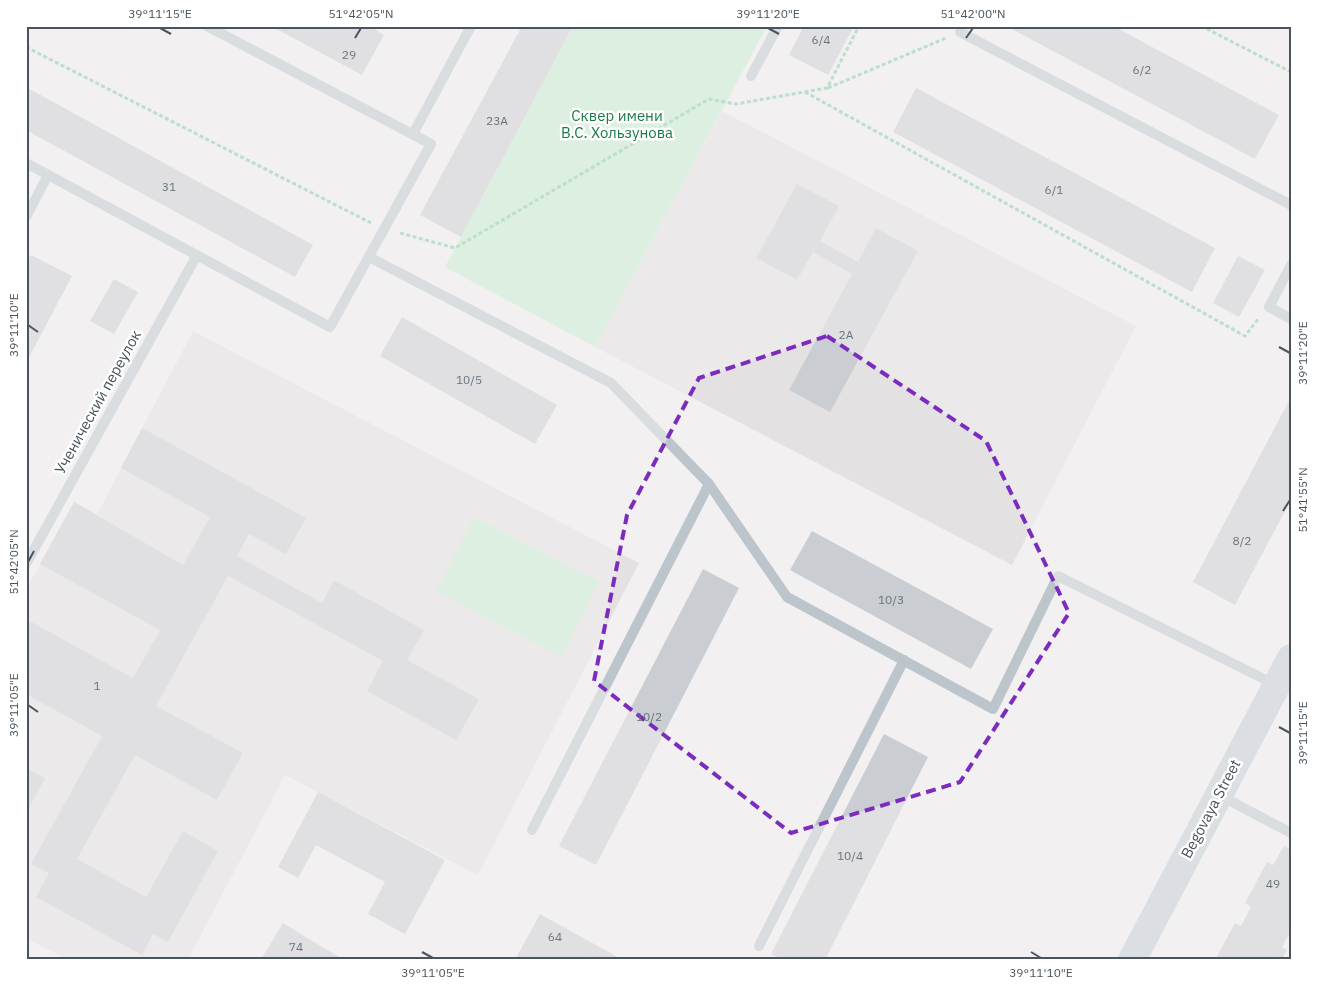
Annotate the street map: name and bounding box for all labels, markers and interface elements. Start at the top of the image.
text: 39°11'15"E [128,6,192,21]
text: 51°42'05"N [328,6,394,21]
text: 39°11'20"E [736,6,800,21]
text: 51°42'00"N [940,6,1006,21]
house number: 6/4 [812,32,831,47]
house number: 29 [342,47,356,62]
house number: 6/2 [1133,62,1152,77]
park label: Сквер имени В.С. Хользунова [561,106,673,142]
house number: 23А [486,113,508,128]
house number: 31 [162,179,176,194]
house number: 6/1 [1045,182,1064,197]
text: 39°11'10"E [6,293,21,357]
text: 39°11'20"E [1295,321,1310,385]
street label: Ученический переулок [50,326,145,477]
house number: 2А [839,327,854,342]
house number: 10/5 [456,372,482,387]
text: 51°41'55"N [1295,467,1310,533]
text: 51°42'05"N [6,529,21,595]
house number: 8/2 [1233,533,1252,548]
house number: 10/3 [878,592,904,607]
text: 39°11'05"E [6,673,21,737]
house number: 1 [93,678,101,693]
text: 39°11'15"E [1295,701,1310,765]
house number: 10/2 [636,709,662,724]
street label: Begovaya Street [1177,756,1245,861]
house number: 10/4 [837,848,863,863]
house number: 49 [1266,876,1280,891]
house number: 64 [548,929,562,944]
house number: 74 [289,939,303,954]
text: 39°11'05"E [401,965,465,980]
text: 39°11'10"E [1009,965,1073,980]

